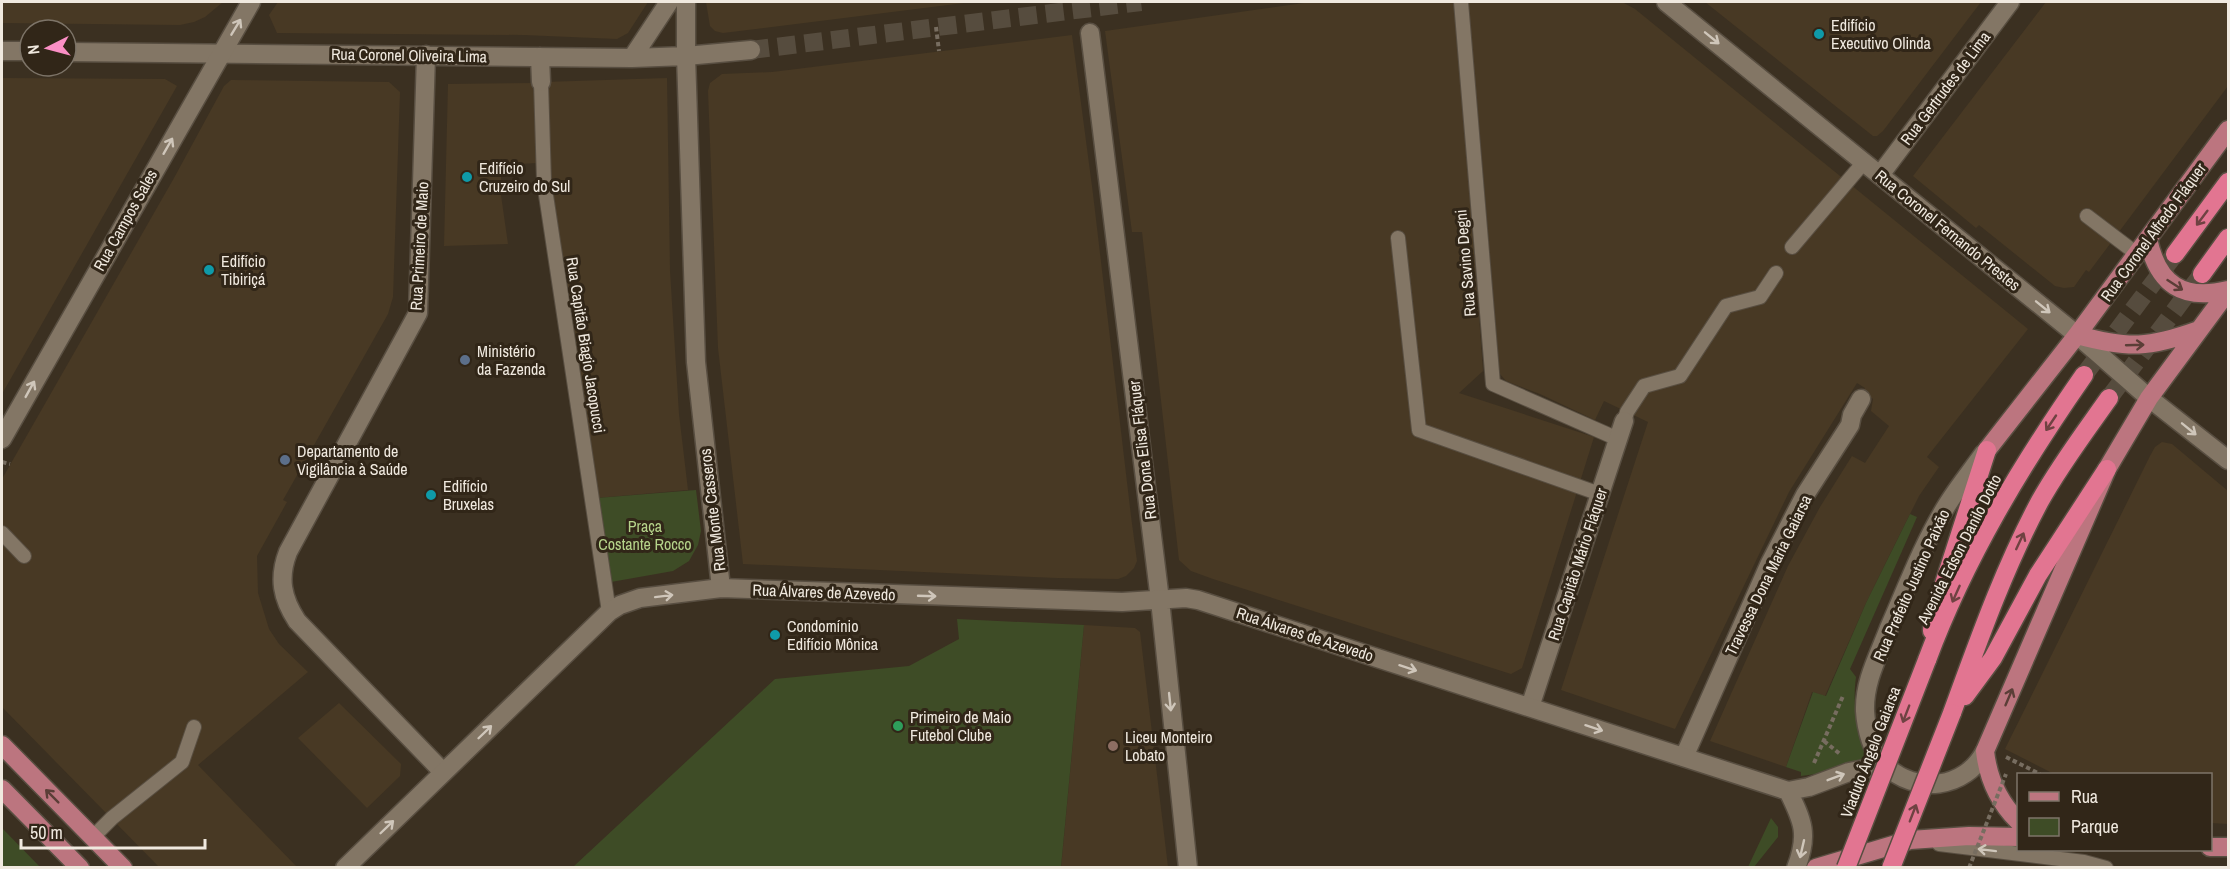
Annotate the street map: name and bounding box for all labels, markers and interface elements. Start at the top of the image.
place label: Edifício Executivo Olinda [1831,14,1932,54]
north arrow [18,18,78,78]
one-way arrow [230,19,242,36]
street label: Rua Gertrudes de Lima [1895,26,1995,149]
marker: Edifício Executivo Olinda [1812,27,1826,41]
one-way arrow [1703,32,1719,45]
street label: Rua Coronel Oliveira Lima [331,43,488,67]
text: N [22,44,45,55]
one-way arrow [162,138,174,155]
place label: Edifício Cruzeiro do Sul [479,157,570,197]
street label: Rua Coronel Alfredo Fláquer [2095,158,2211,306]
street label: Rua Campos Sales [88,165,162,275]
street label: Rua Coronel Fernando Prestes [1871,165,2025,295]
marker: Edifício Cruzeiro do Sul [460,170,474,184]
street label: Rua Primeiro de Maio [405,181,433,311]
street label: Rua Savino Degni [1449,209,1481,317]
one-way arrow [2195,210,2208,226]
place label: Edifício Tibiriçá [221,250,266,290]
street label: Rua Capitão Biagio Jacopucci [561,255,611,435]
marker: Edifício Tibiriçá [202,263,216,277]
one-way arrow [2166,280,2183,292]
one-way arrow [2034,300,2050,313]
one-way arrow [2124,339,2144,351]
place label: Ministério da Fazenda [477,340,546,380]
marker: Ministério da Fazenda [458,353,472,367]
street label: Rua Dona Elisa Fláquer [1122,379,1161,521]
one-way arrow [25,380,36,398]
one-way arrow [2044,415,2057,432]
one-way arrow [2181,422,2197,435]
place label: Departamento de Vigilância à Saúde [297,440,408,480]
street label: Rua Monte Casseros [694,448,730,572]
marker: Departamento de Vigilância à Saúde [278,453,292,467]
street label: Avenida Edson Danilo Dotto [1911,470,2006,629]
place label: Edifício Bruxelas [443,475,494,515]
street label: Rua Capitão Mário Fláquer [1542,484,1612,643]
marker: Edifício Bruxelas [424,488,438,502]
street label: Travessa Dona Maria Gaiarsa [1720,490,1817,659]
street label: Rua Prefeito Justino Paixão [1868,506,1954,664]
park label: Praça Costante Rocco [598,515,692,555]
one-way arrow [2015,533,2027,551]
street label: Rua Álvares de Azevedo [752,579,896,605]
one-way arrow [1950,584,1962,602]
one-way arrow [653,590,673,601]
one-way arrow [916,590,936,601]
street label: Rua Álvares de Azevedo [1234,601,1376,667]
place label: Condomínio Edifício Mônica [787,615,879,655]
marker: Condomínio Edifício Mônica [768,628,782,642]
one-way arrow [1398,663,1417,674]
street label: Viaduto Ângelo Gaiarsa [1835,682,1905,821]
one-way arrow [2003,689,2015,707]
one-way arrow [1165,691,1176,711]
one-way arrow [1900,704,1911,723]
place label: Primeiro de Maio Futebol Clube [910,706,1011,746]
marker: Primeiro de Maio Futebol Clube [891,719,905,733]
one-way arrow [1584,723,1603,734]
one-way arrow [478,724,493,739]
place label: Liceu Monteiro Lobato [1125,726,1213,766]
marker: Liceu Monteiro Lobato [1106,739,1120,753]
one-way arrow [1826,771,1845,782]
legend [2017,773,2212,851]
text: Rua [2071,784,2098,809]
one-way arrow [44,789,59,804]
one-way arrow [1908,804,1919,823]
scale bar [21,812,206,850]
text: Parque [2071,814,2119,839]
one-way arrow [380,819,395,834]
text: 50 m [30,820,63,845]
one-way arrow [1795,839,1807,858]
one-way arrow [1977,844,1997,855]

